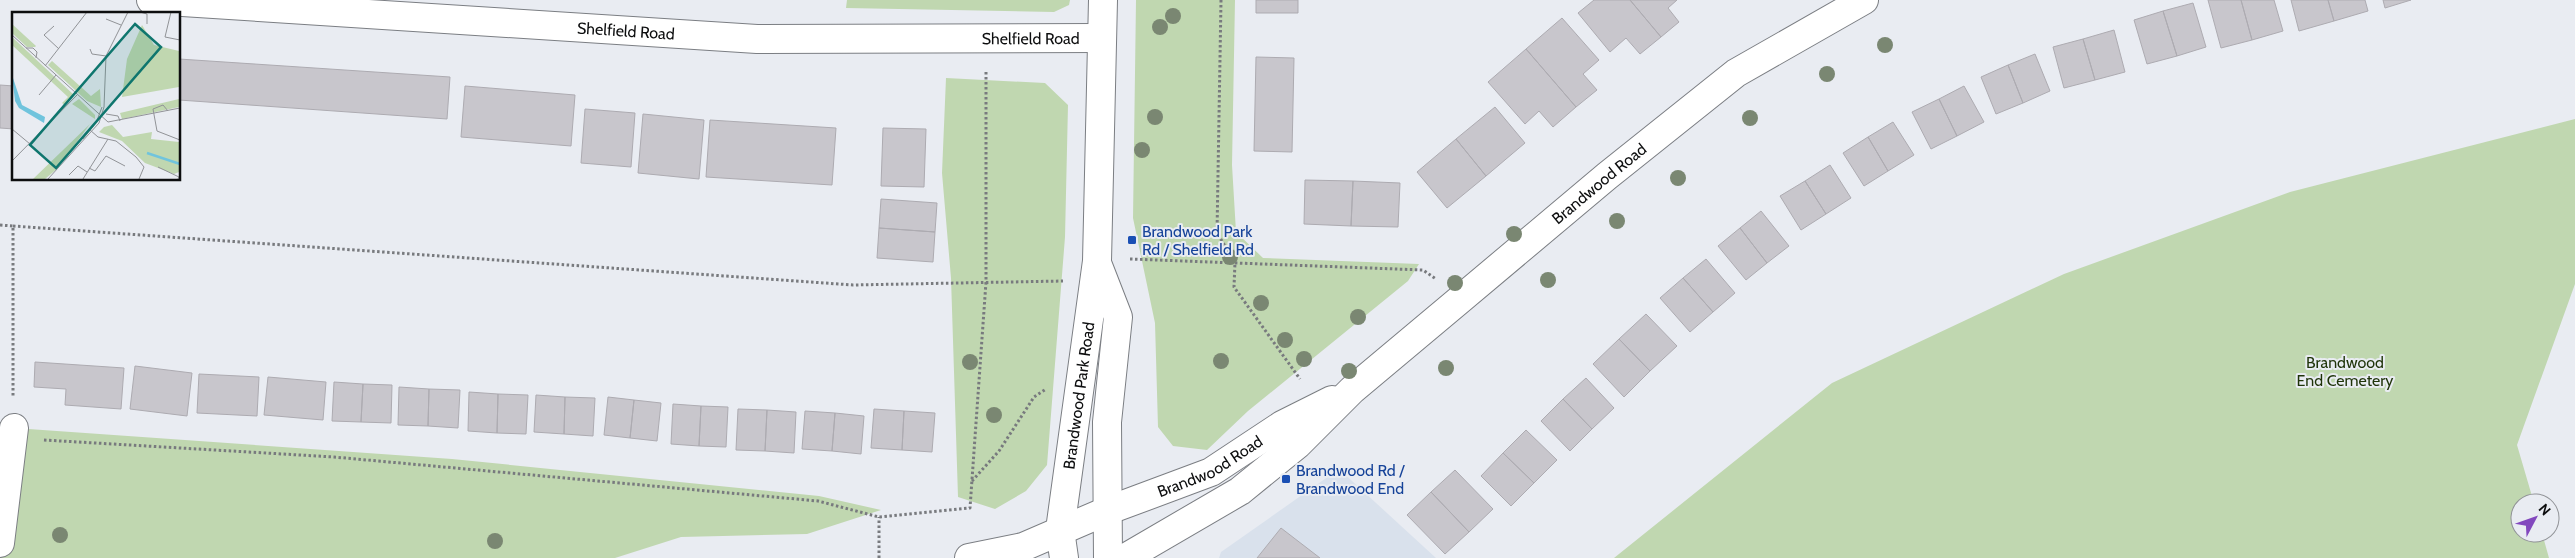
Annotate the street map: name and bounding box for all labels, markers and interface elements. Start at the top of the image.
inset map [12,12,180,180]
street label: Shelfield Road [577,18,675,43]
street label: Shelfield Road [982,29,1080,48]
street label: Brandwood Road [1548,139,1650,228]
place label: Brandwood Park Rd / Shelfield Rd [1142,222,1254,259]
marker: Brandwood Park Rd / Shelfield Rd [1126,234,1138,246]
street label: Brandwood Park Road [1059,321,1098,471]
park label: Brandwood End Cemetery [2297,353,2393,390]
street label: Brandwood Road [1154,431,1266,501]
place label: Brandwood Rd / Brandwood End [1296,461,1405,498]
marker: Brandwood Rd / Brandwood End [1280,473,1292,485]
north arrow [2510,493,2560,543]
text: N [2535,500,2555,519]

